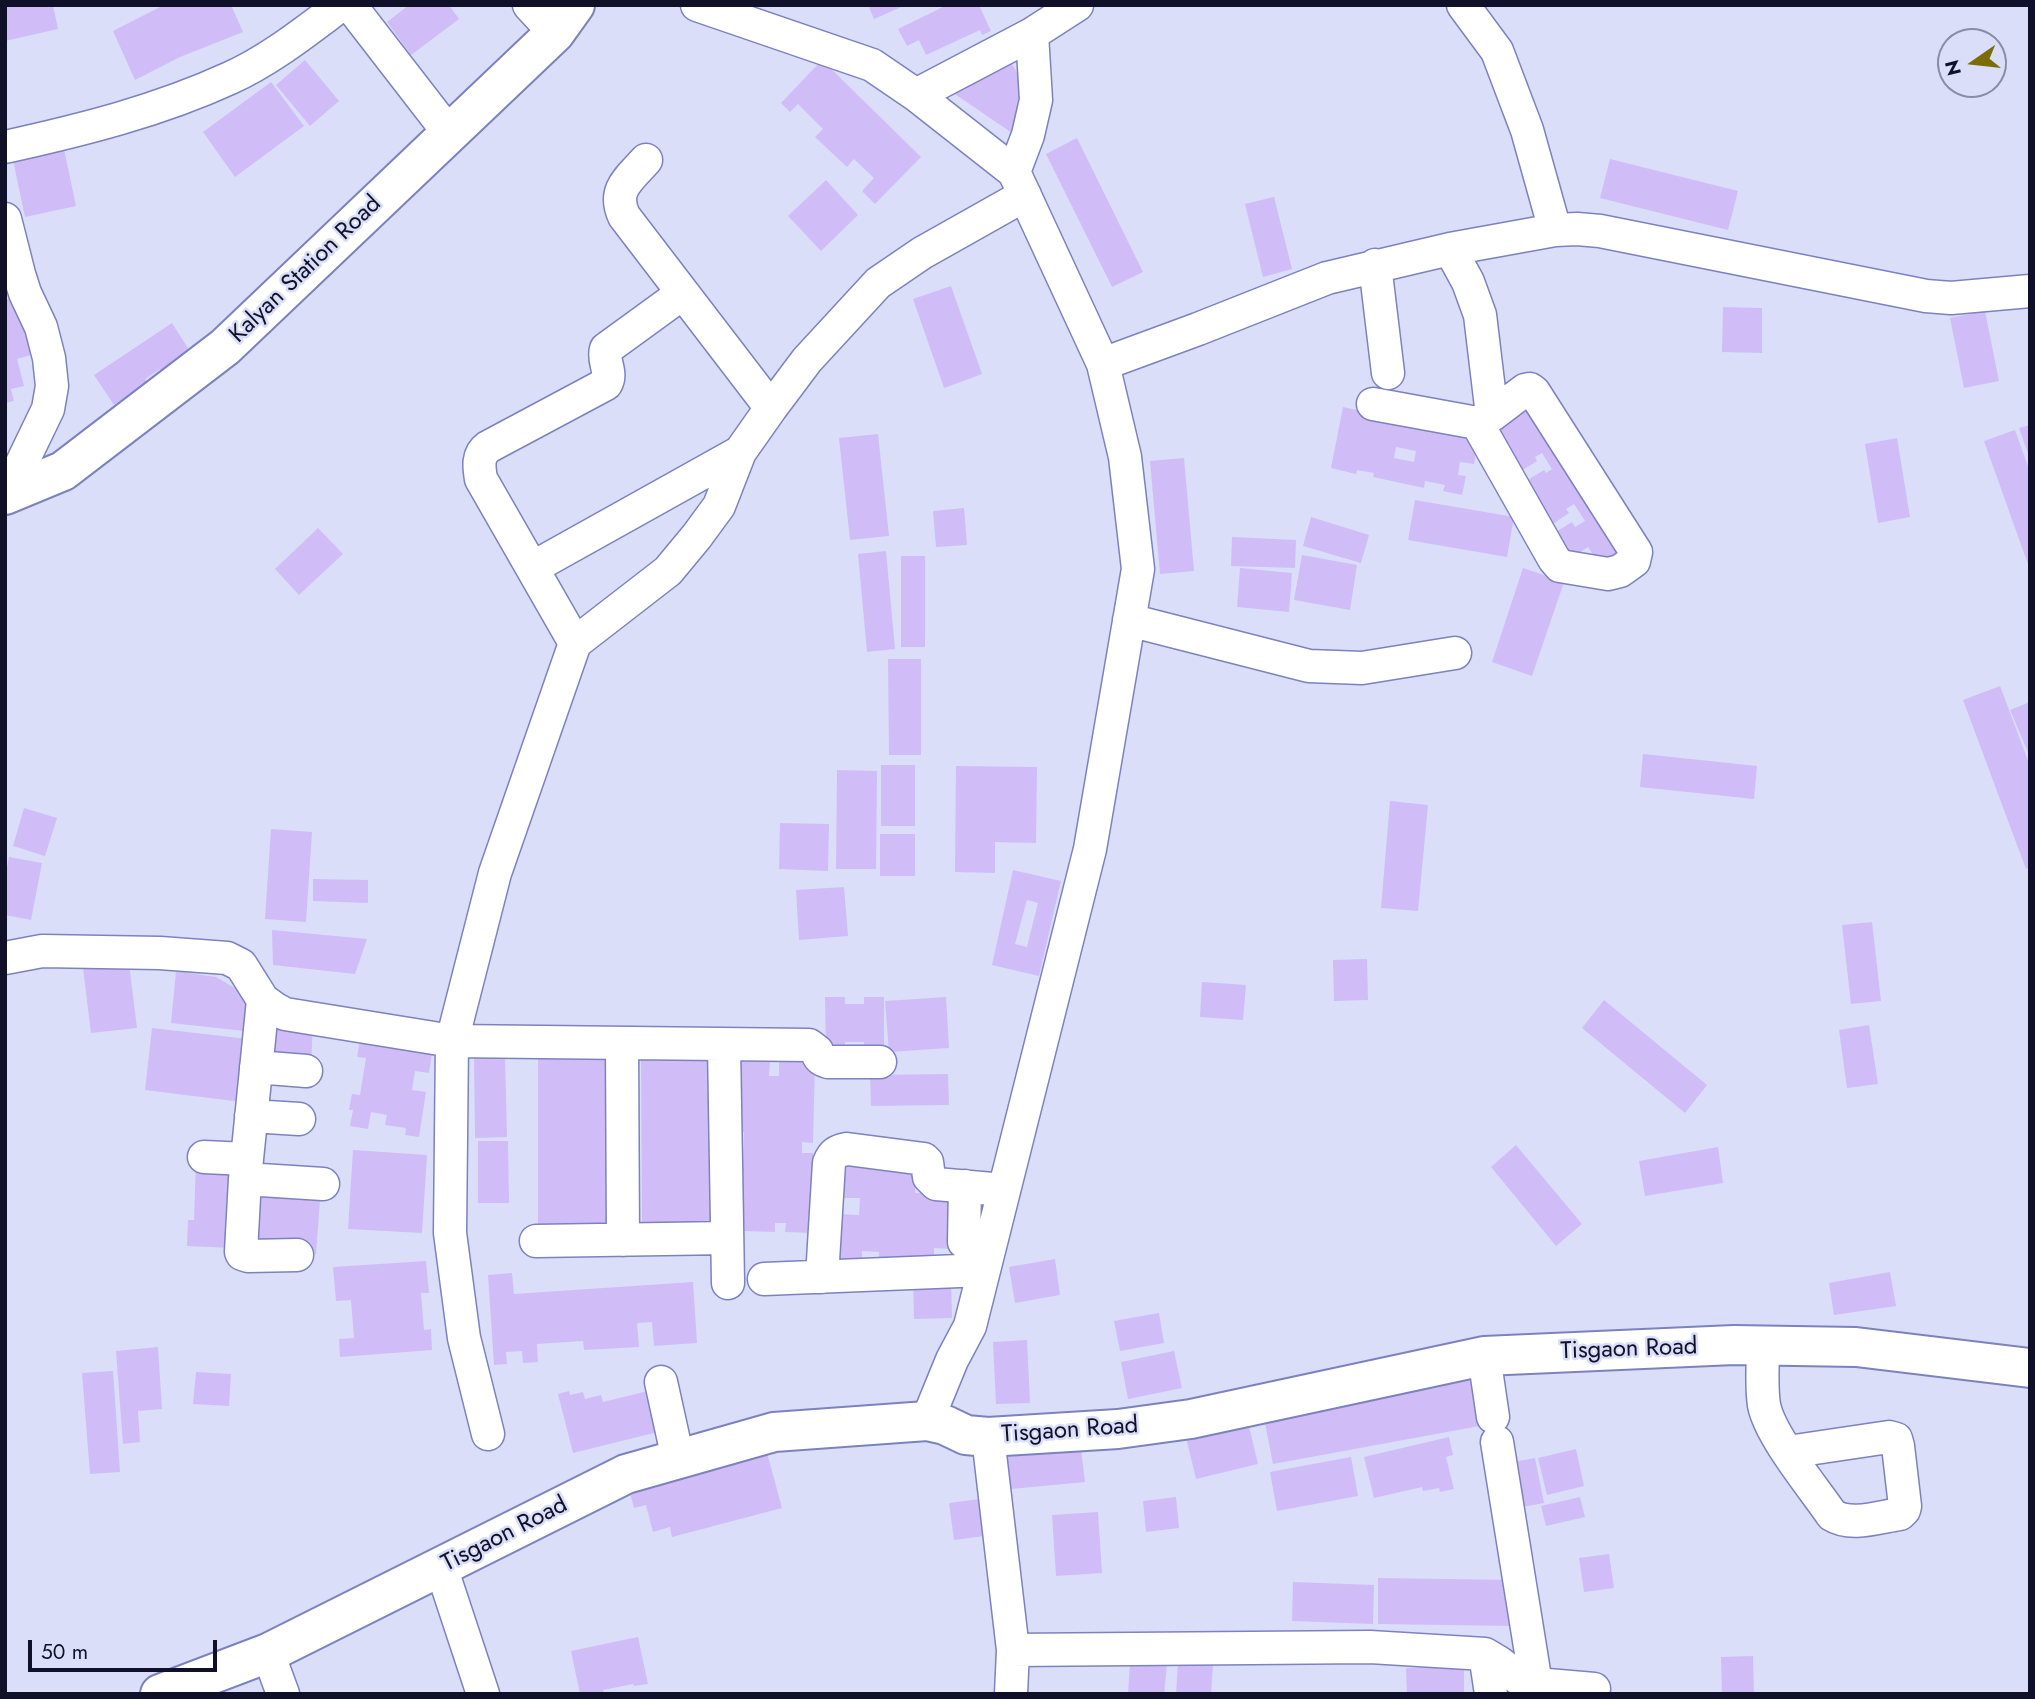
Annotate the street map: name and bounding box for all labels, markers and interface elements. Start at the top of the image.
north arrow [1937,28,2007,98]
text: N [1938,57,1968,78]
street label: Kalyan Station Road [224,190,388,350]
street label: Tisgaon Road [1560,1333,1698,1367]
street label: Tisgaon Road [1001,1412,1139,1450]
street label: Tisgaon Road [437,1491,573,1579]
scale bar [32,1626,220,1670]
text: 50 m [41,1637,88,1667]

